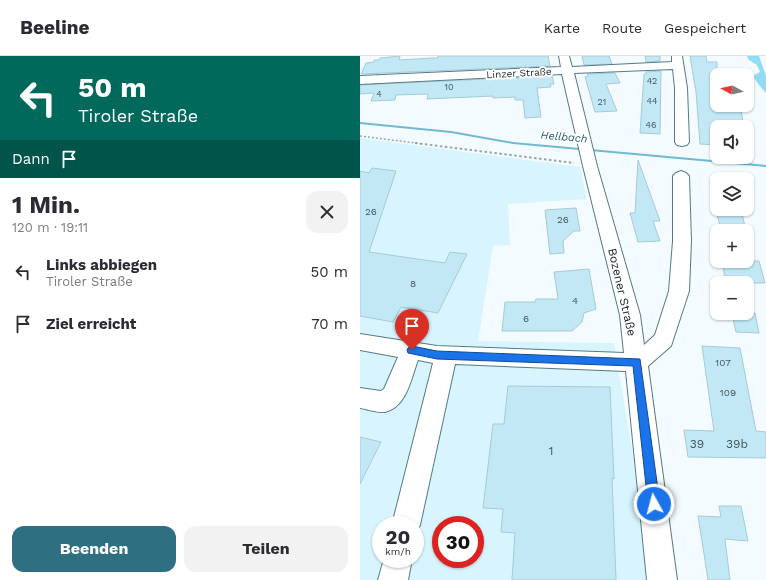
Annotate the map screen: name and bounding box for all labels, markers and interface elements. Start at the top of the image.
text: Beeline [20,16,90,39]
text: Karte [544,20,580,36]
text: Route [602,20,642,36]
text: Gespeichert [664,20,746,36]
street label: Linzer Straße [486,66,552,80]
north arrow [710,68,754,112]
map controls [710,68,754,320]
text: 50 m [78,71,147,104]
icon: left [12,72,64,124]
house number: 42 [647,76,657,86]
house number: 10 [444,82,454,92]
house number: 4 [376,89,382,99]
house number: 44 [647,96,658,106]
house number: 21 [598,97,606,107]
text: Tiroler Straße [78,105,198,126]
house number: 46 [646,120,656,130]
button: sound [710,120,754,164]
water label: Hellbach [540,128,588,146]
icon: arrive [58,148,80,170]
text: Dann [12,150,50,168]
button: layers [710,172,754,216]
text: 1 Min. [12,191,80,219]
button: close [306,191,348,233]
house number: 26 [365,206,377,217]
house number: 26 [557,214,569,225]
text: 120 m · 19:11 [12,220,88,235]
button: + [710,224,754,268]
street label: Bozener Straße [605,247,639,337]
text: Links abbiegen [46,256,157,274]
icon: left [12,261,34,283]
text: 50 m [311,263,348,281]
text: Tiroler Straße [46,274,133,289]
button: − [710,276,754,320]
house number: 8 [410,278,416,289]
house number: 4 [572,295,578,306]
pin [395,309,429,350]
icon: arrive [12,313,34,335]
house number: 6 [523,313,529,324]
text: Ziel erreicht [46,315,136,333]
text: 70 m [311,315,348,333]
icon: arrive [401,315,423,337]
house number: 107 [715,357,731,368]
house number: 109 [720,387,736,398]
house number: 39 [690,437,704,451]
house number: 39b [726,437,748,451]
house number: 1 [549,444,553,458]
position arrow [633,483,675,525]
speed limit sign: 30 [432,516,484,568]
text: 20 [386,525,410,549]
button: Beenden [12,526,176,572]
button: Teilen [184,526,348,572]
text: km/h [385,546,411,557]

